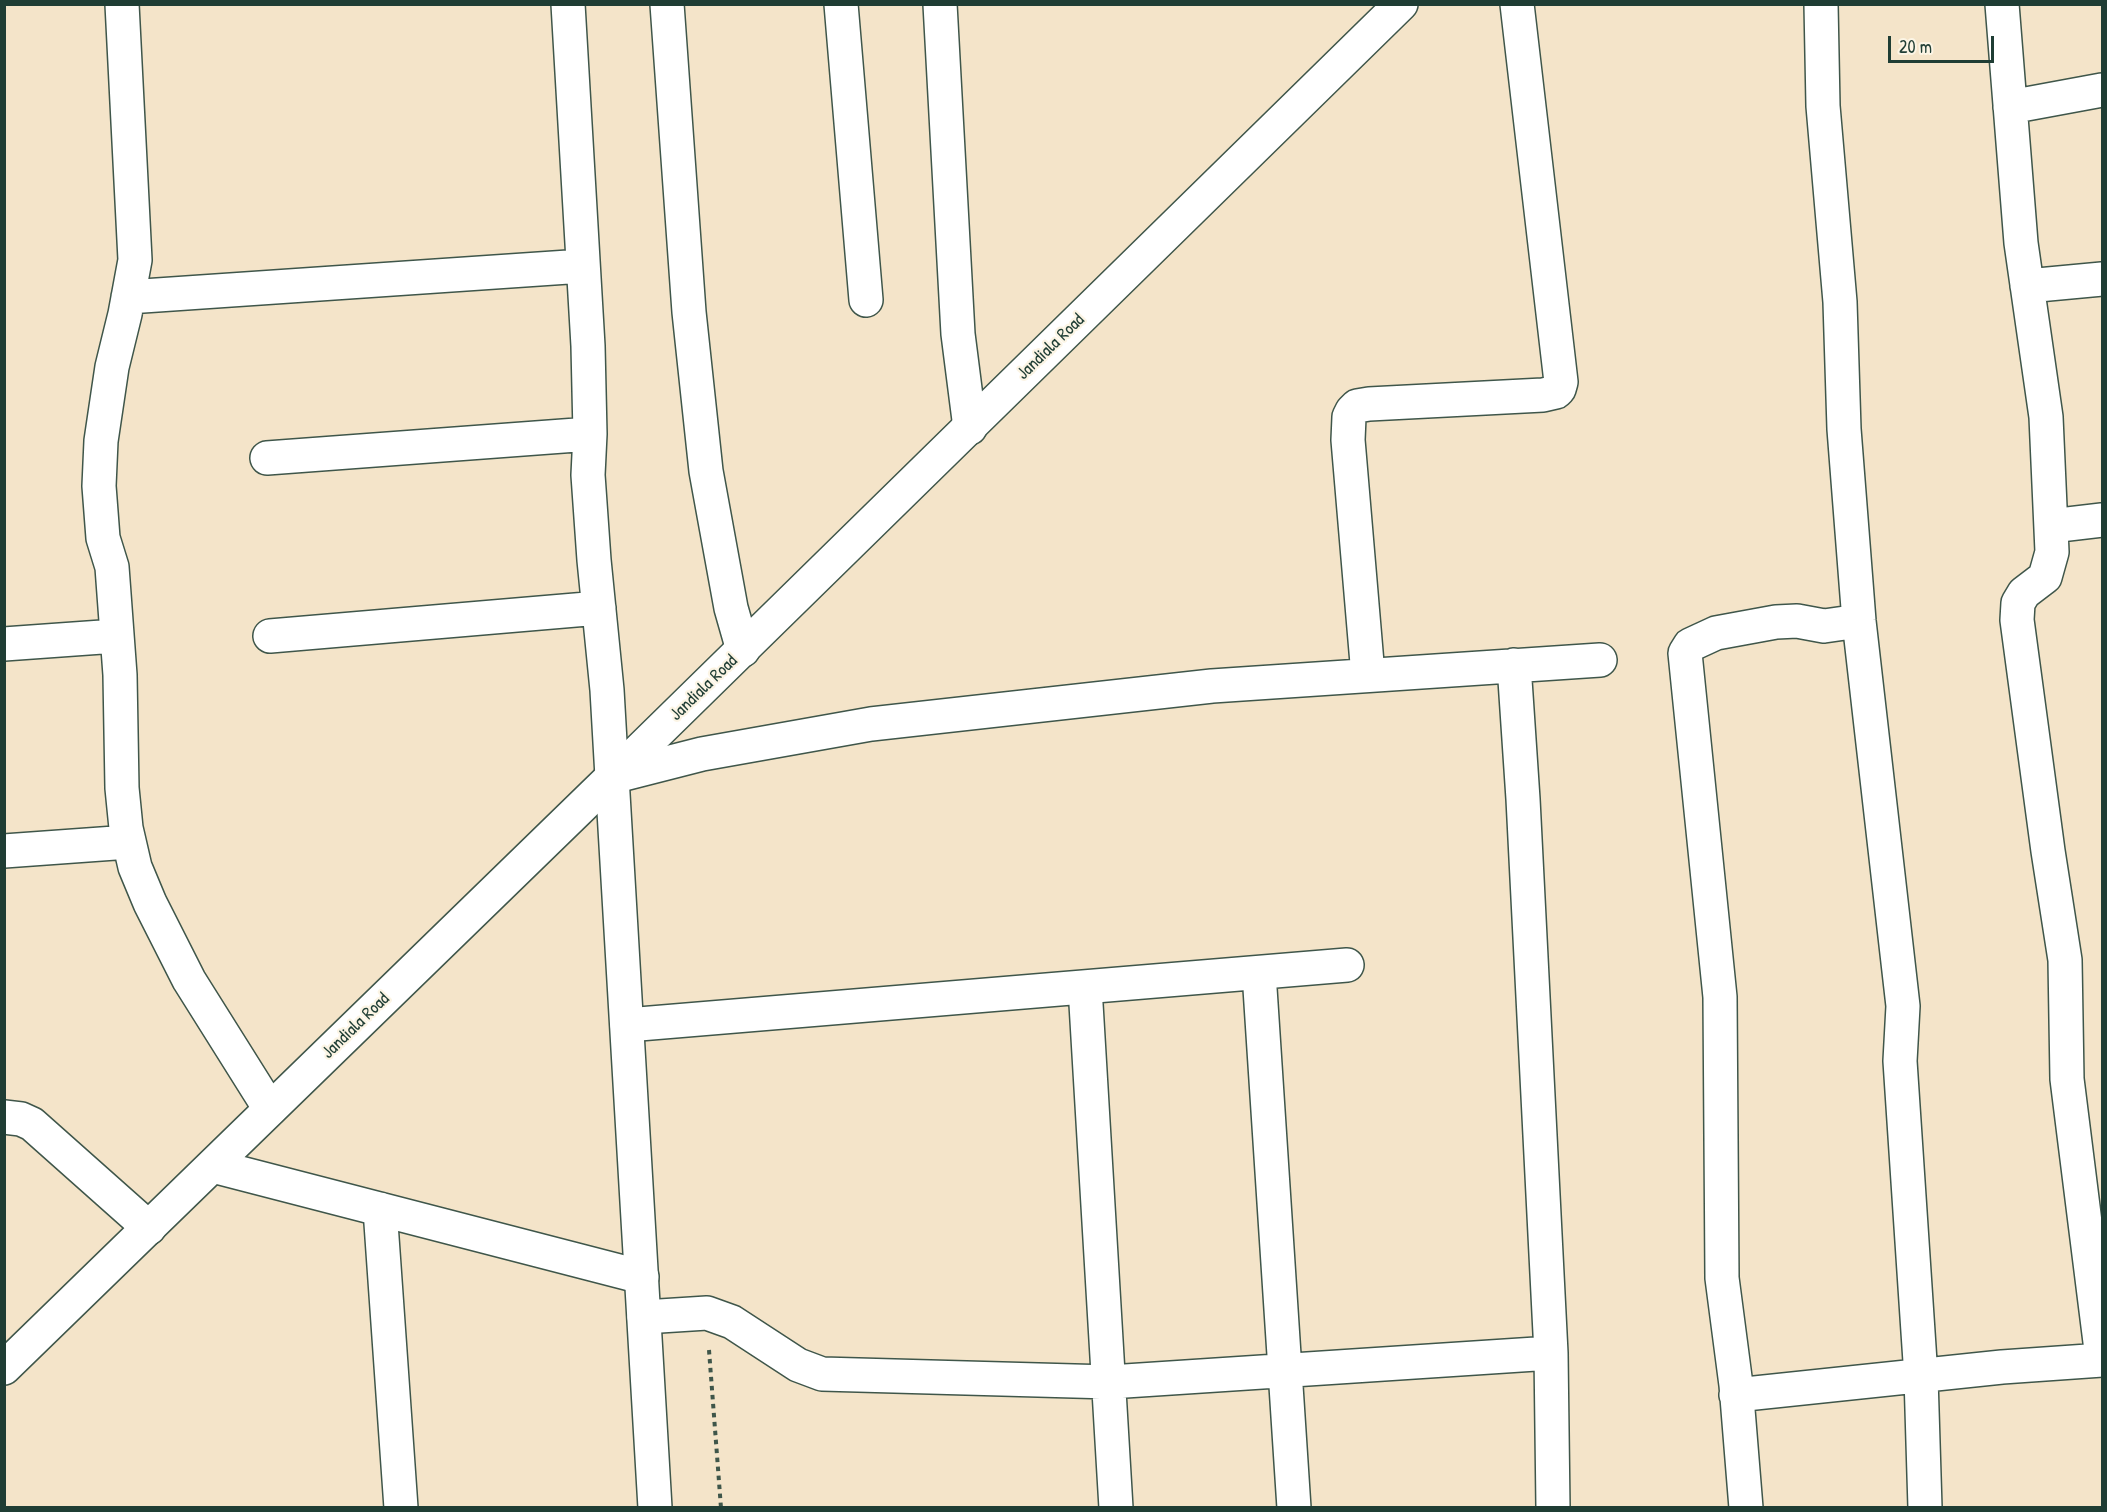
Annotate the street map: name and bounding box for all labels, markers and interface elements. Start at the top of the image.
scale bar [1891,24,1998,62]
text: 20 m [1899,34,1932,59]
street label: Jandiala Road [1013,310,1089,384]
street label: Jandiala Road [666,651,742,725]
street label: Jandiala Road [318,989,394,1063]

